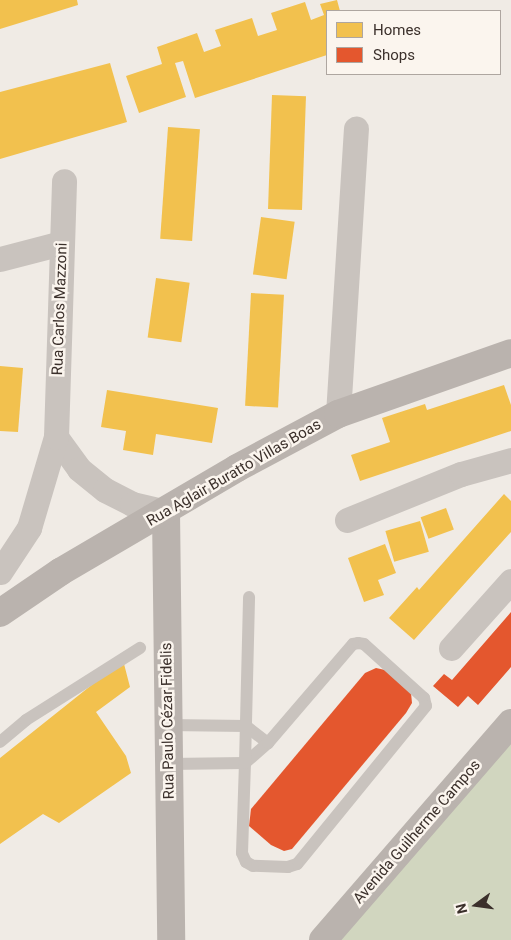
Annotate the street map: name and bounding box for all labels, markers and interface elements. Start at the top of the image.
legend [326,10,501,75]
text: Homes [373,21,421,39]
text: Shops [373,46,415,64]
street label: Rua Carlos Mazzoni [49,242,71,376]
street label: Rua Aglair Buratto Villas Boas [144,416,324,530]
street label: Rua Paulo Cézar Fidelis [158,643,178,799]
street label: Avenida Guilherme Campos [350,756,484,908]
north arrow [451,880,501,930]
text: N [452,902,470,915]

